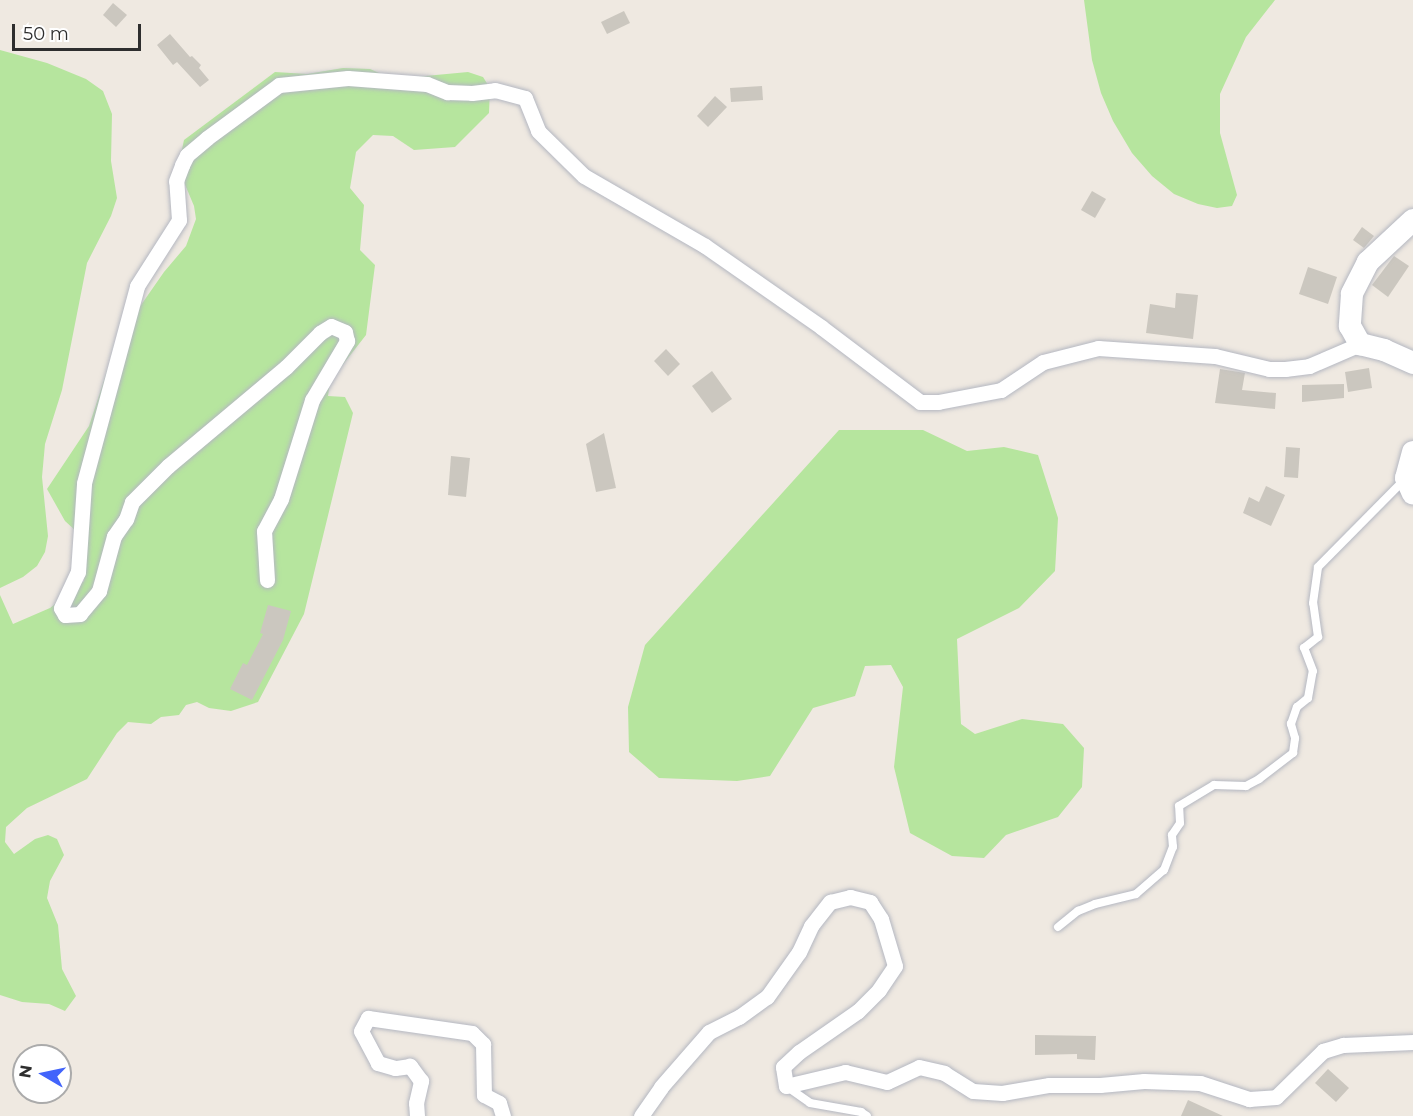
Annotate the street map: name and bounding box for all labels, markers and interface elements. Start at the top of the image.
scale bar [15,12,144,50]
text: 50 m [23,23,69,45]
north arrow [12,1044,72,1104]
text: N [15,1064,36,1079]

